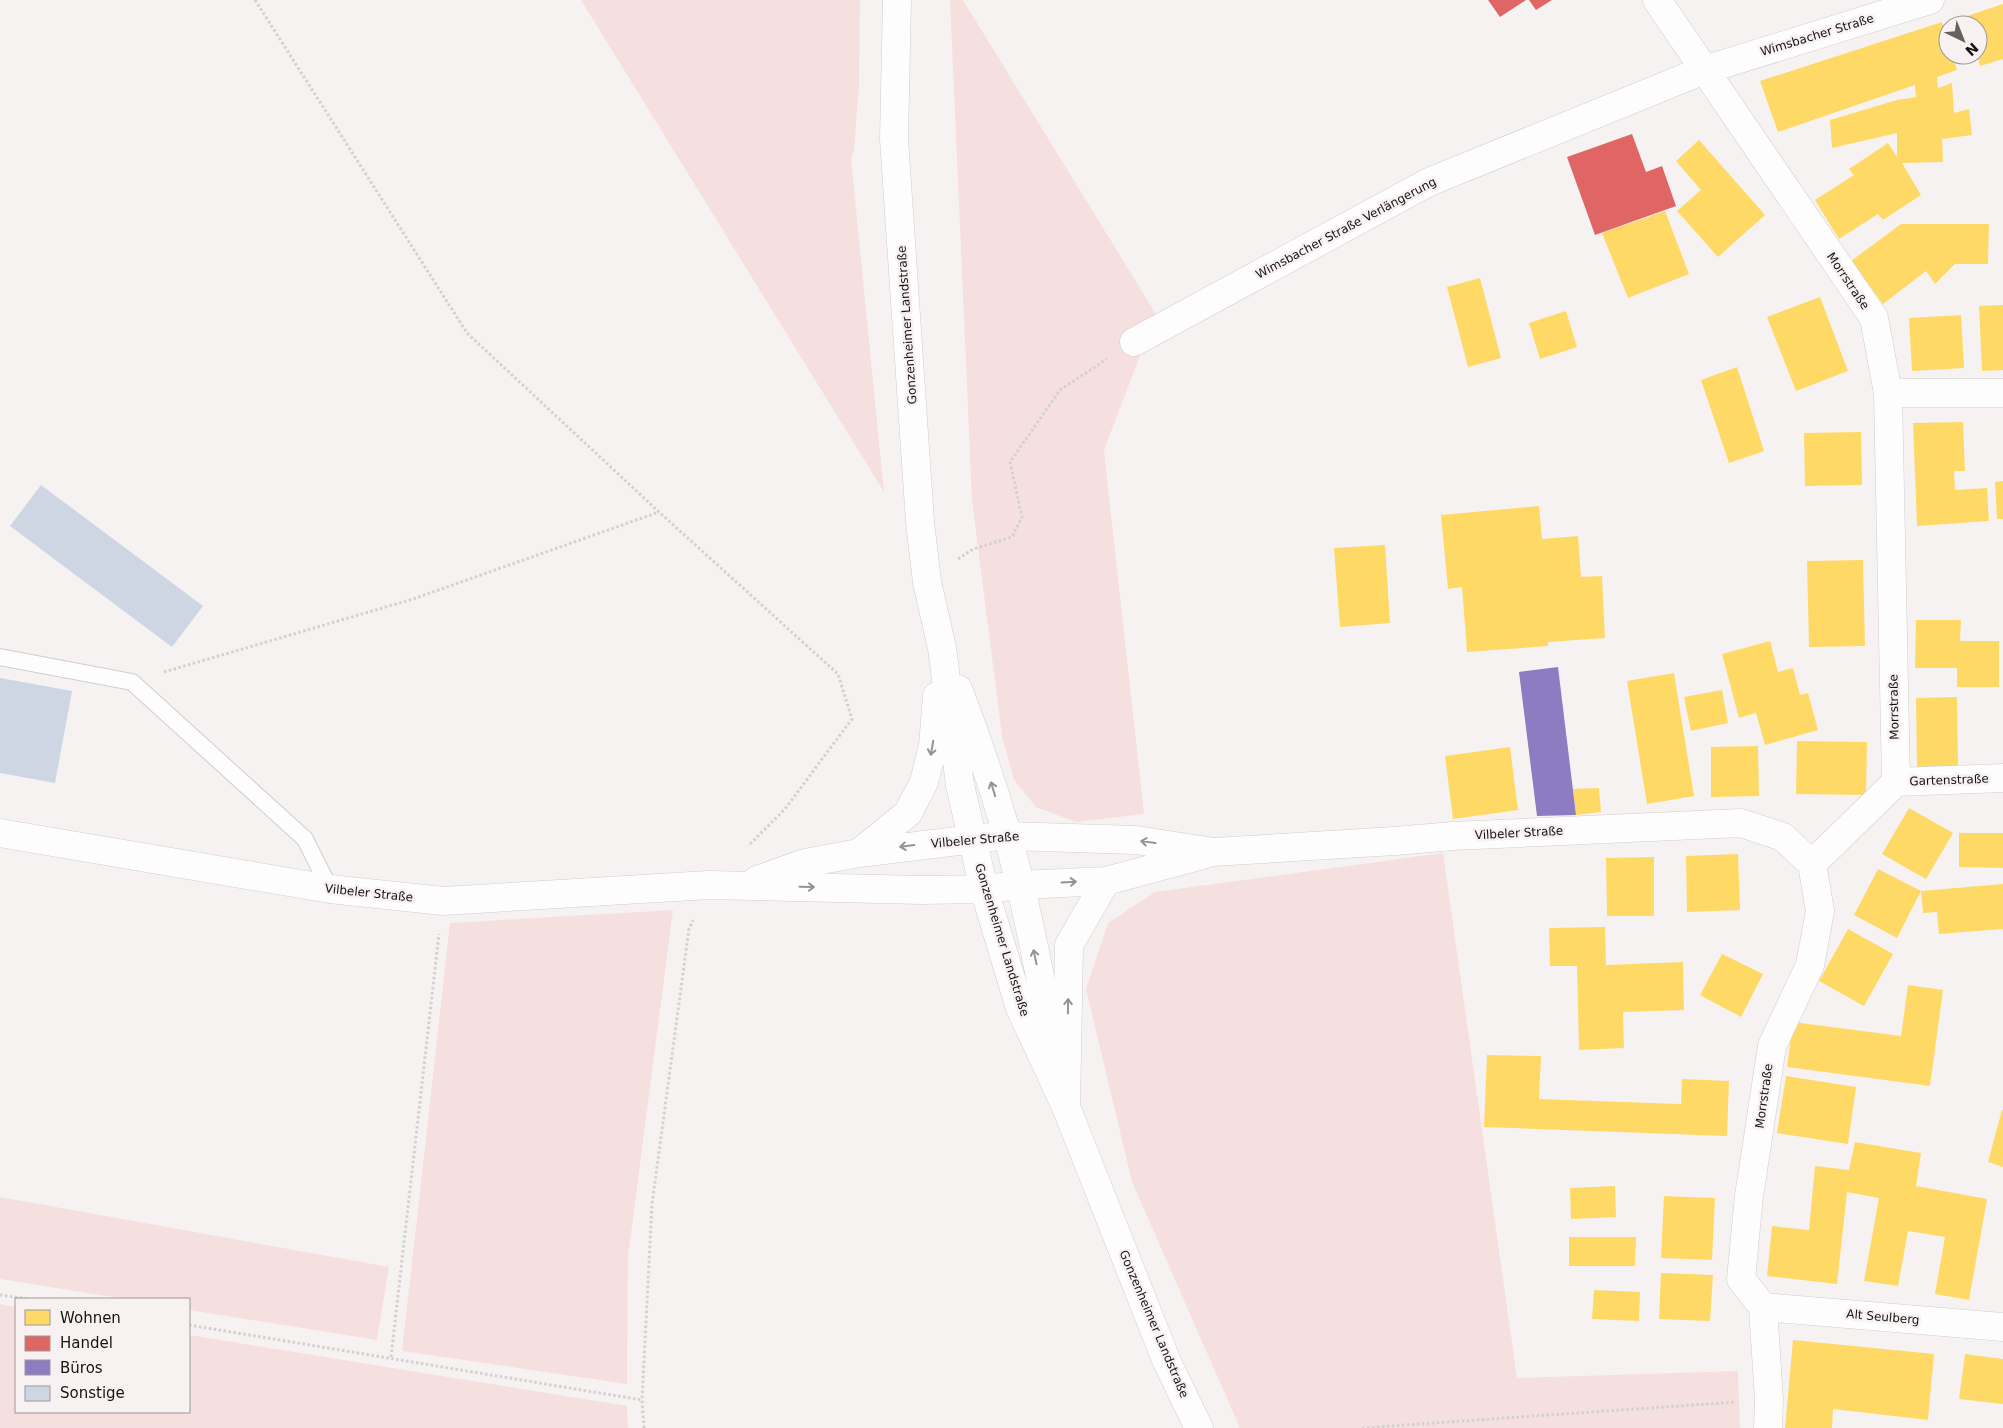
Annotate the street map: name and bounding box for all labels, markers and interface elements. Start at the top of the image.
street label: Wimsbacher Straße [1759,11,1875,59]
north arrow [1938,15,1988,65]
text: N [1962,40,1982,59]
street label: Wimsbacher Straße Verlängerung [1253,174,1439,282]
street label: Gonzenheimer Landstraße [894,245,920,405]
street label: Morrstraße [1824,250,1872,312]
street label: Morrstraße [1886,674,1902,740]
one-way arrow [926,740,936,756]
street label: Gartenstraße [1909,772,1989,788]
one-way arrow [988,782,998,798]
street label: Vilbeler Straße [1474,824,1564,842]
street label: Vilbeler Straße [930,829,1020,851]
one-way arrow [1141,837,1157,847]
one-way arrow [899,841,915,851]
street label: Gonzenheimer Landstraße [972,862,1032,1018]
one-way arrow [1061,878,1077,887]
street label: Vilbeler Straße [324,881,414,905]
one-way arrow [799,883,815,892]
one-way arrow [1030,949,1040,965]
one-way arrow [1063,998,1073,1014]
street label: Morrstraße [1753,1063,1775,1129]
street label: Gonzenheimer Landstraße [1116,1248,1192,1400]
legend [15,1298,190,1413]
street label: Alt Seulberg [1846,1307,1920,1327]
text: Wohnen [60,1309,121,1327]
text: Handel [60,1334,113,1352]
text: Büros [60,1359,103,1377]
text: Sonstige [60,1384,125,1402]

